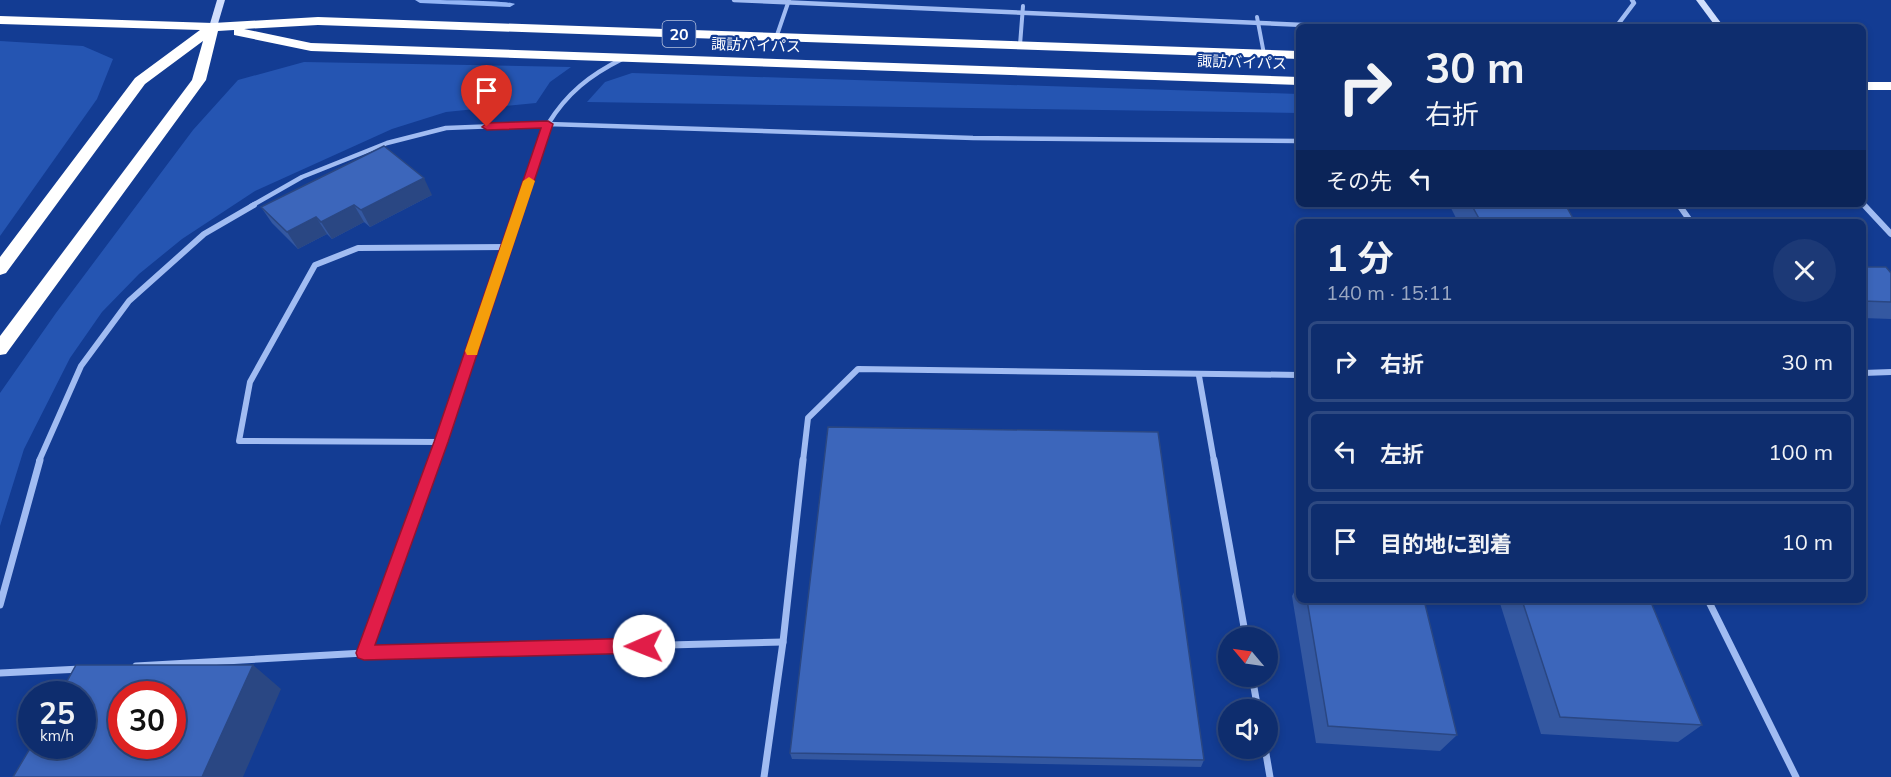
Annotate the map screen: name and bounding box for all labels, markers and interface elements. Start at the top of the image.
road number: 20 [662,21,696,47]
street label: 諏訪バイパス [711,34,801,56]
text: 30 m [1425,41,1525,94]
icon: right [1326,48,1404,126]
street label: 諏訪バイパス [1197,51,1287,73]
pin [461,65,512,127]
icon: arrive [470,74,503,107]
text: 右折 [1425,97,1479,131]
icon: left [1404,162,1437,195]
text: その先 [1326,167,1392,195]
text: 1 分 [1326,235,1393,280]
button: close [1773,239,1836,302]
text: 140 m · 15:11 [1326,280,1452,305]
icon: right [1329,345,1362,378]
text: 30 m [1782,348,1833,376]
text: 右折 [1380,350,1424,378]
icon: left [1329,435,1362,468]
text: 100 m [1768,438,1833,466]
text: 左折 [1380,440,1424,468]
icon: arrive [1329,525,1362,558]
text: 10 m [1782,528,1833,556]
text: 目的地に到着 [1380,530,1512,558]
position arrow [612,614,676,678]
north arrow [1218,627,1278,687]
map controls [1218,627,1278,759]
speed limit sign: 30 [108,681,186,759]
text: 25 [39,694,75,732]
button: sound [1218,699,1278,759]
text: km/h [40,726,74,745]

